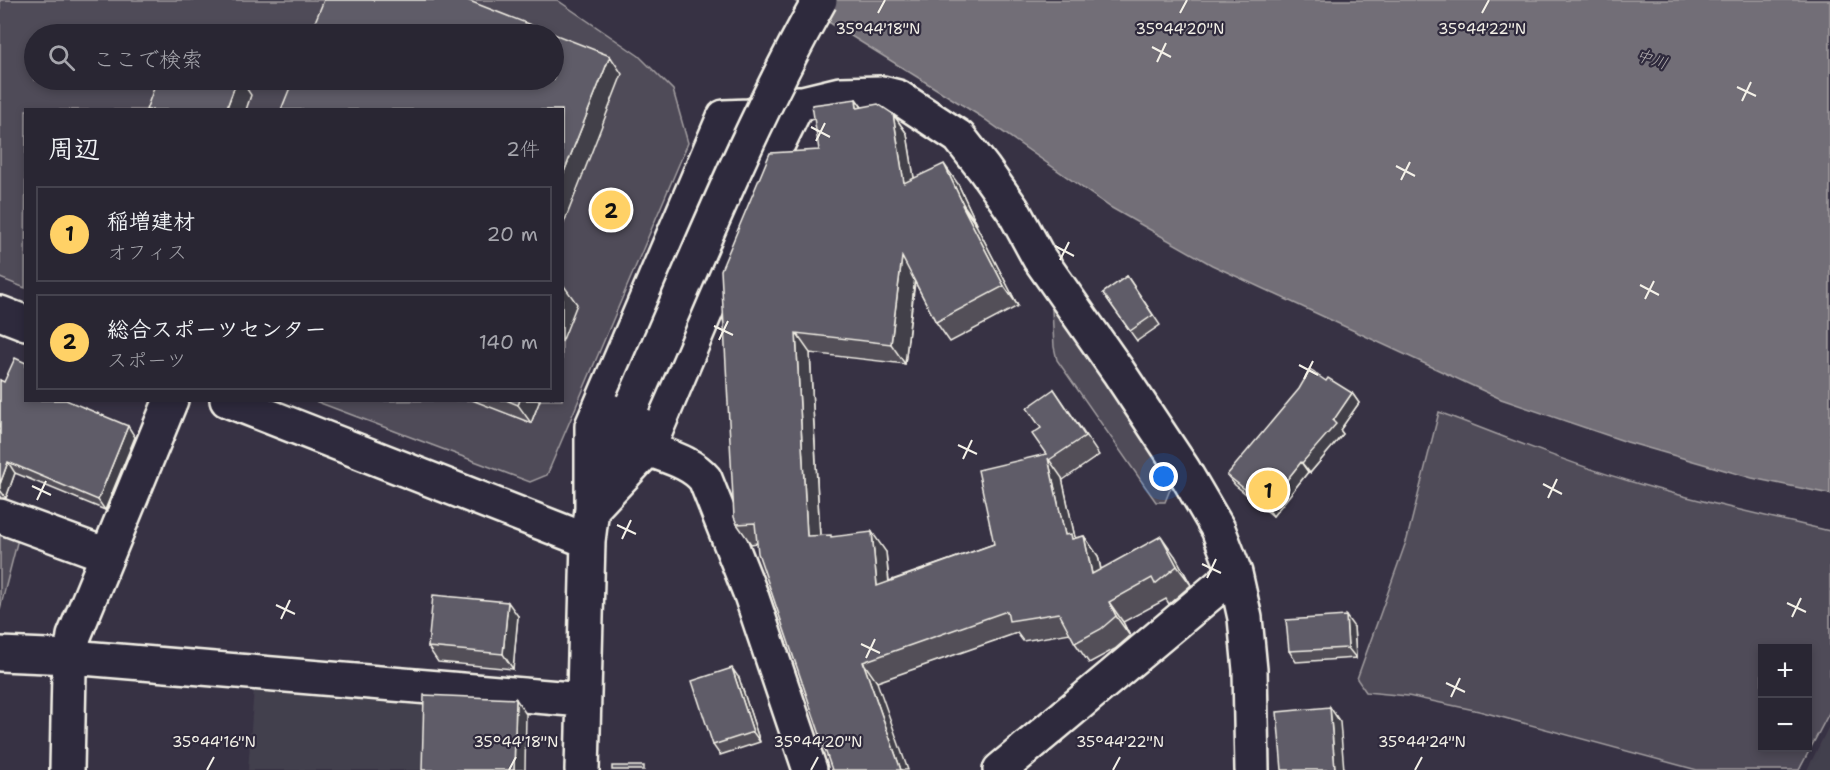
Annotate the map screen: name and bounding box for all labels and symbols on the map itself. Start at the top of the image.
text: 35°44'18"N [836,19,920,39]
text: 35°44'20"N [1136,19,1224,39]
text: 35°44'22"N [1438,19,1526,39]
water label: 中川 [1634,44,1670,74]
pin: 2 [592,188,630,232]
your location [1149,462,1178,491]
pin: 1 [1248,468,1288,512]
text: 35°44'16"N [172,732,256,752]
text: 35°44'18"N [474,732,558,752]
text: 35°44'20"N [774,732,862,752]
text: 35°44'22"N [1076,732,1164,752]
text: 35°44'24"N [1378,732,1466,752]

